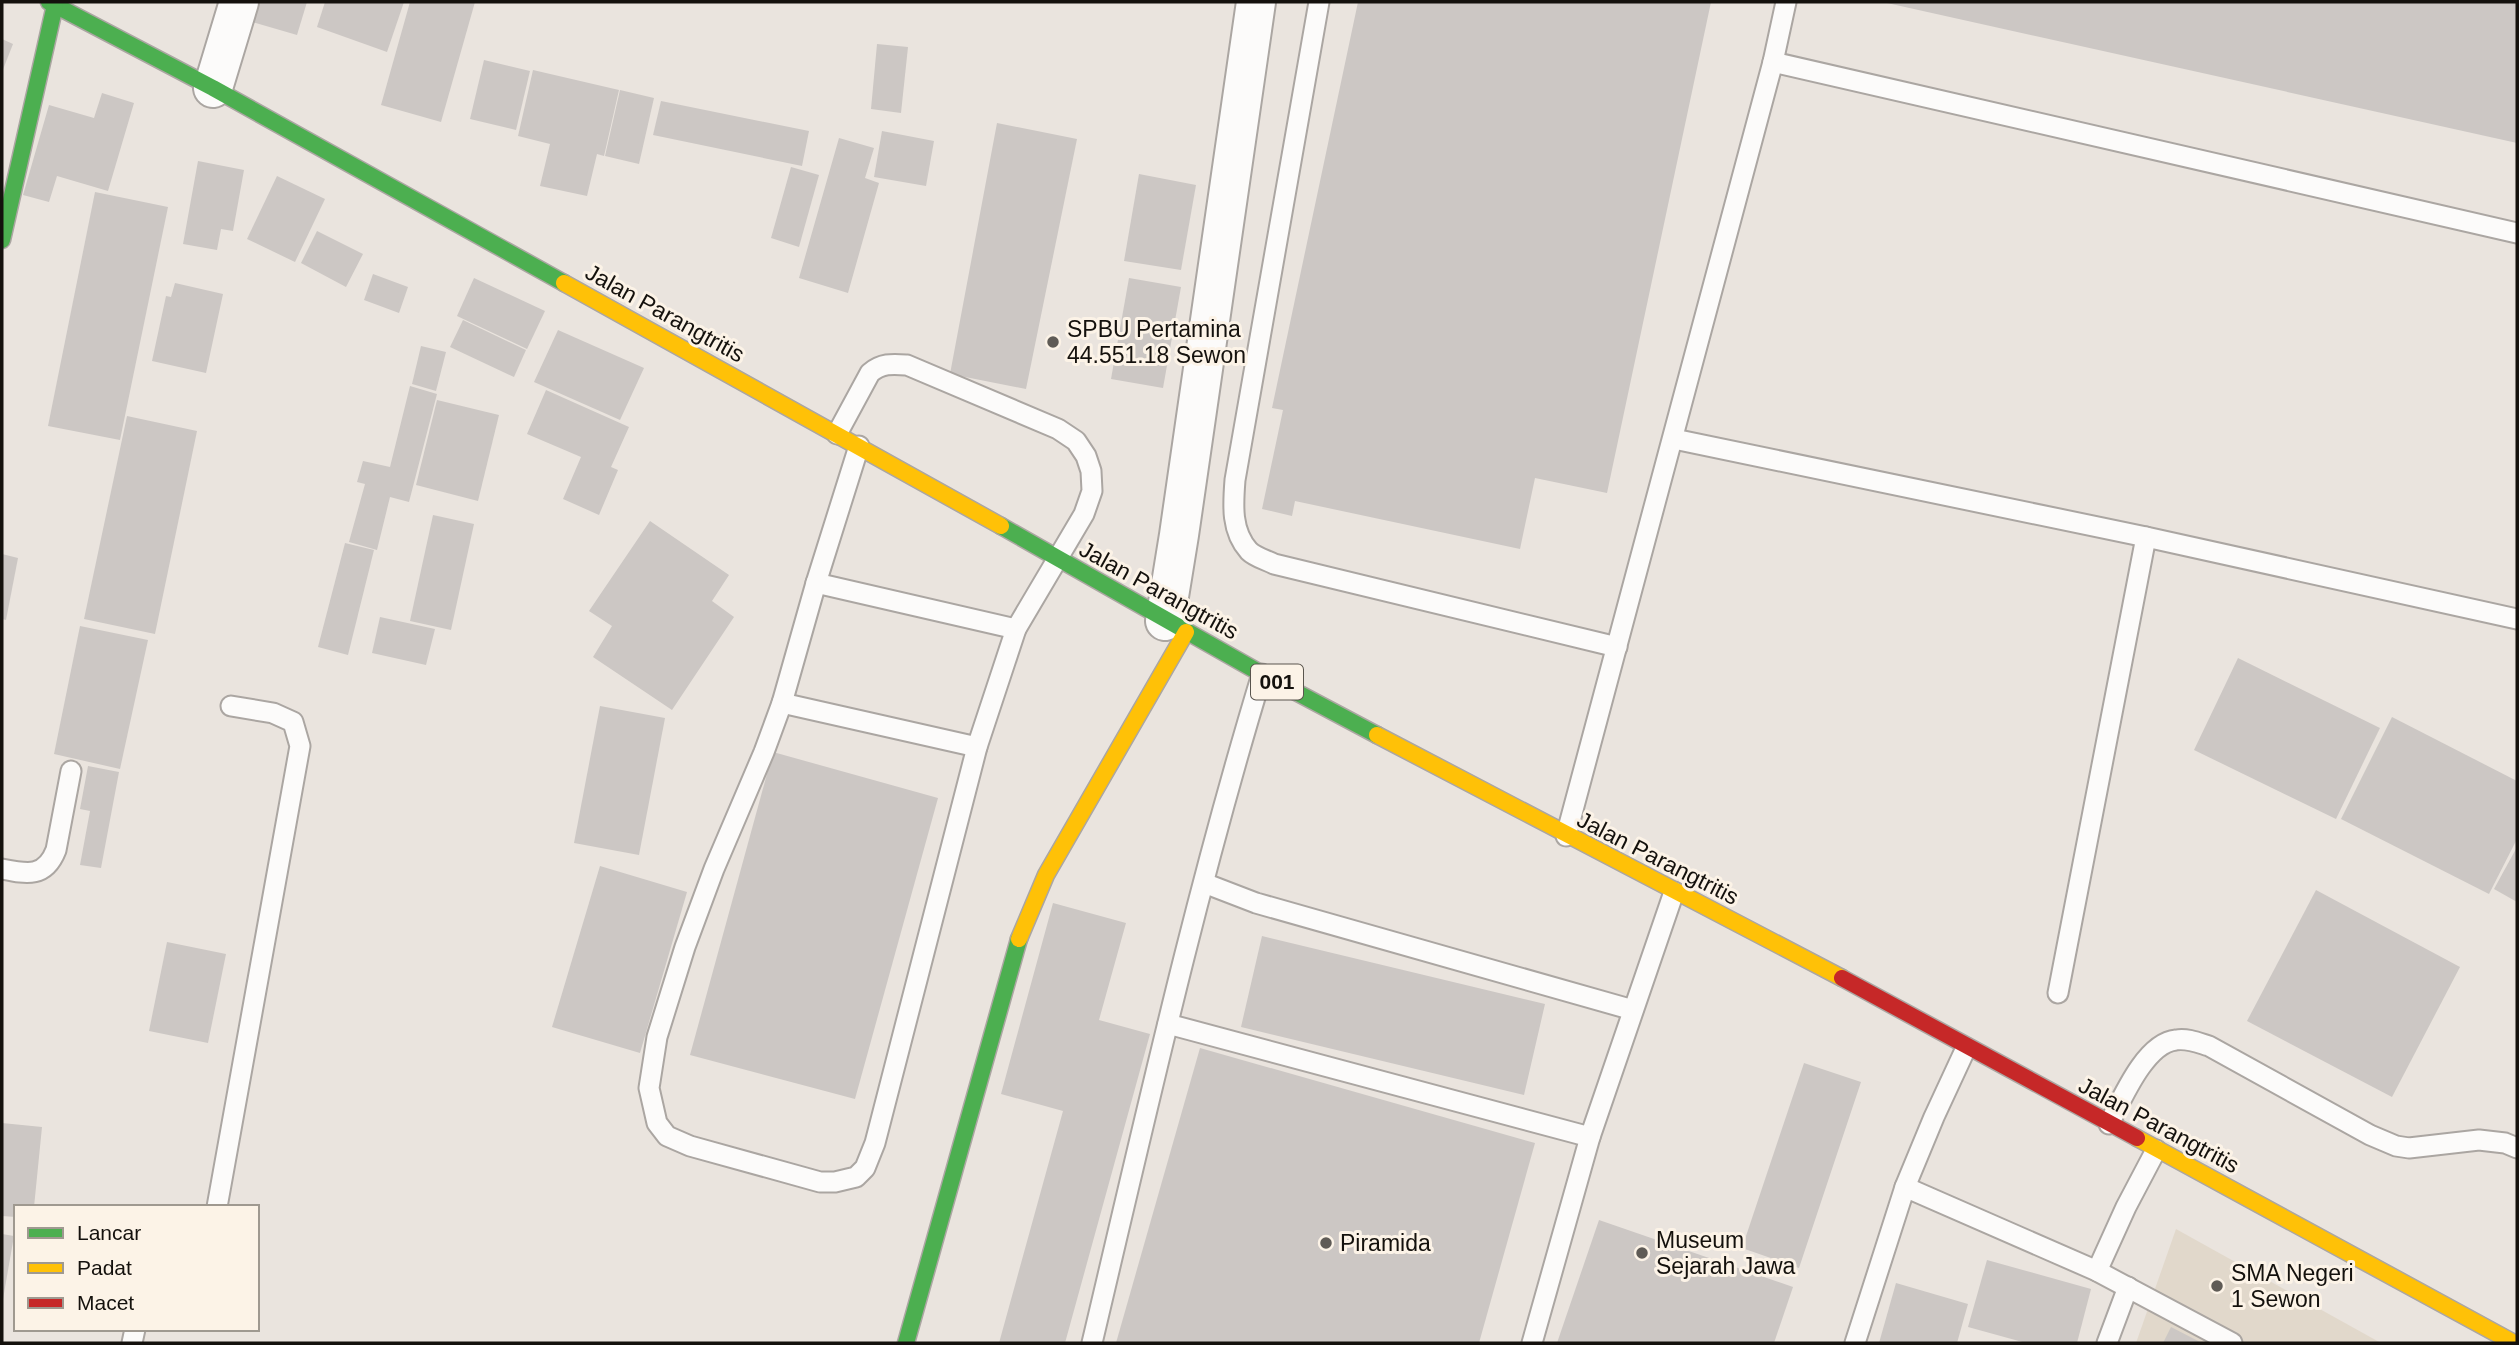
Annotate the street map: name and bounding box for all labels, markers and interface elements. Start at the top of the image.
street label: Jalan Parangtritis [581,259,749,367]
place label: SPBU Pertamina 44.551.18 Sewon [1067,316,1246,368]
marker: SPBU Pertamina 44.551.18 Sewon [1045,334,1061,350]
street label: Jalan Parangtritis [1075,536,1243,644]
road number: 001 [1251,664,1303,700]
street label: Jalan Parangtritis [1573,806,1743,910]
street label: Jalan Parangtritis [2074,1072,2244,1178]
legend [14,1205,259,1331]
text: Lancar [77,1221,141,1244]
place label: Museum Sejarah Jawa [1656,1227,1796,1279]
place label: Piramida [1340,1230,1431,1256]
marker: Piramida [1318,1235,1334,1251]
marker: Museum Sejarah Jawa [1634,1245,1650,1261]
text: Padat [77,1256,132,1279]
place label: SMA Negeri 1 Sewon [2231,1260,2354,1312]
marker: SMA Negeri 1 Sewon [2209,1278,2225,1294]
text: Macet [77,1291,134,1314]

